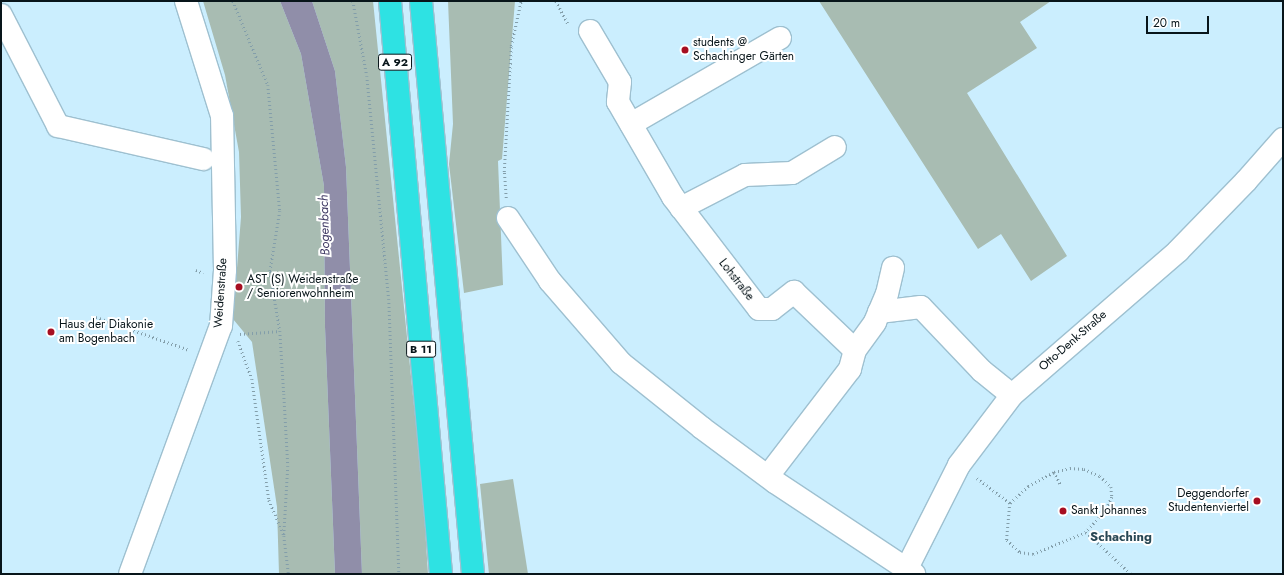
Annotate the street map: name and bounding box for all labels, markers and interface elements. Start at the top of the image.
scale bar [1148,8,1211,34]
text: 20 m [1153,14,1180,32]
place label: students @ Schachinger Gärten [693,36,794,64]
marker: students @ Schachinger Gärten [680,45,690,55]
road number: A 92 [378,53,412,71]
water label: Bogenbach [316,194,334,256]
street label: Lohstraße [715,256,757,304]
street label: Weidenstraße [211,258,231,328]
place label: AST (S) Weidenstraße / Seniorenwohnheim [247,273,358,301]
marker: AST (S) Weidenstraße / Seniorenwohnheim [234,282,244,292]
street label: Otto-Denk-Straße [1036,308,1110,374]
place label: Haus der Diakonie am Bogenbach [59,318,153,346]
marker: Haus der Diakonie am Bogenbach [46,327,56,337]
road number: B 11 [406,340,436,358]
place label: Deggendorfer Studentenviertel [1168,487,1249,515]
marker: Deggendorfer Studentenviertel [1252,496,1262,506]
place label: Sankt Johannes [1071,504,1147,518]
marker: Sankt Johannes [1058,506,1068,516]
district label: Schaching [1090,529,1152,545]

